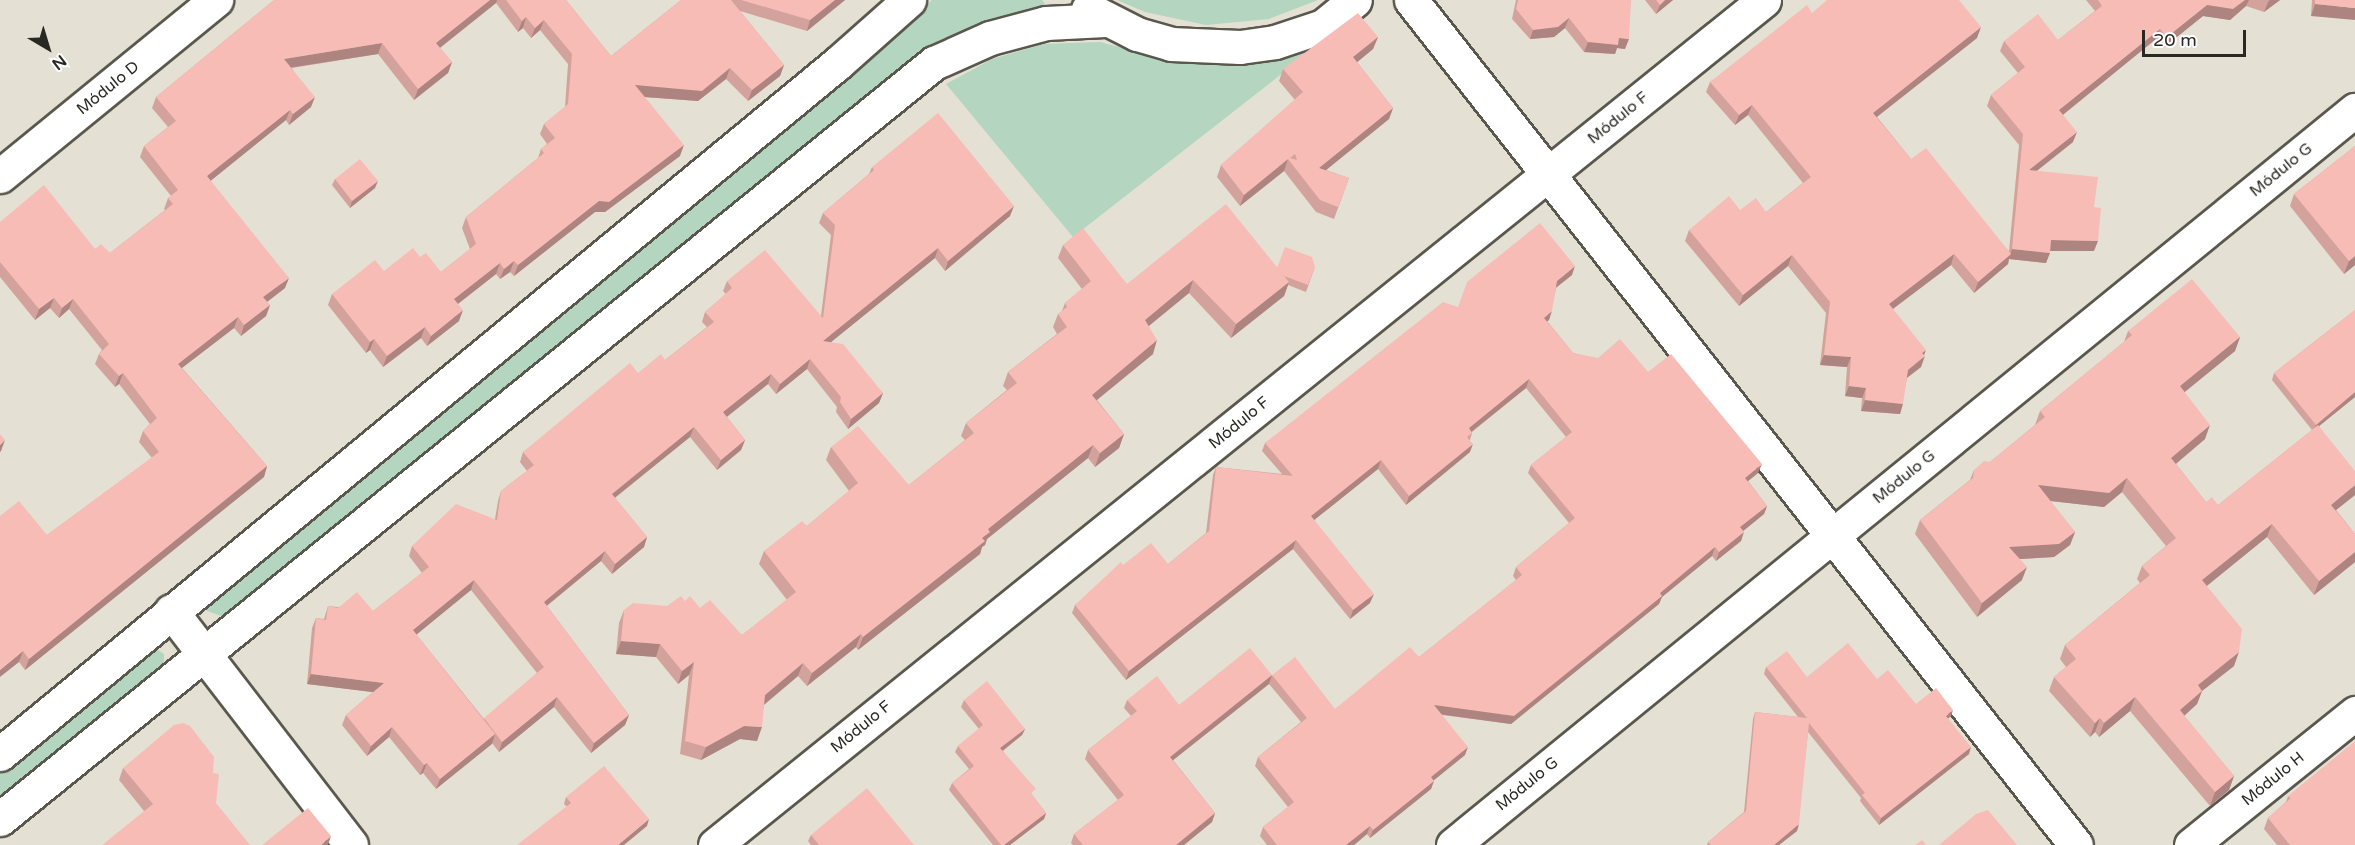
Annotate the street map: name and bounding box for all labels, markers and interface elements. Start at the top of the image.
north arrow [18,18,78,78]
scale bar [2145,18,2248,56]
text: 20 m [2153,29,2197,51]
text: N [48,50,70,74]
street label: Módulo D [73,57,143,119]
street label: Módulo F [1584,88,1652,148]
street label: Módulo G [2246,139,2316,201]
street label: Módulo F [1205,393,1273,453]
street label: Módulo G [1869,446,1939,508]
street label: Módulo F [827,697,895,757]
street label: Módulo H [2238,748,2308,810]
street label: Módulo G [1492,753,1562,815]

